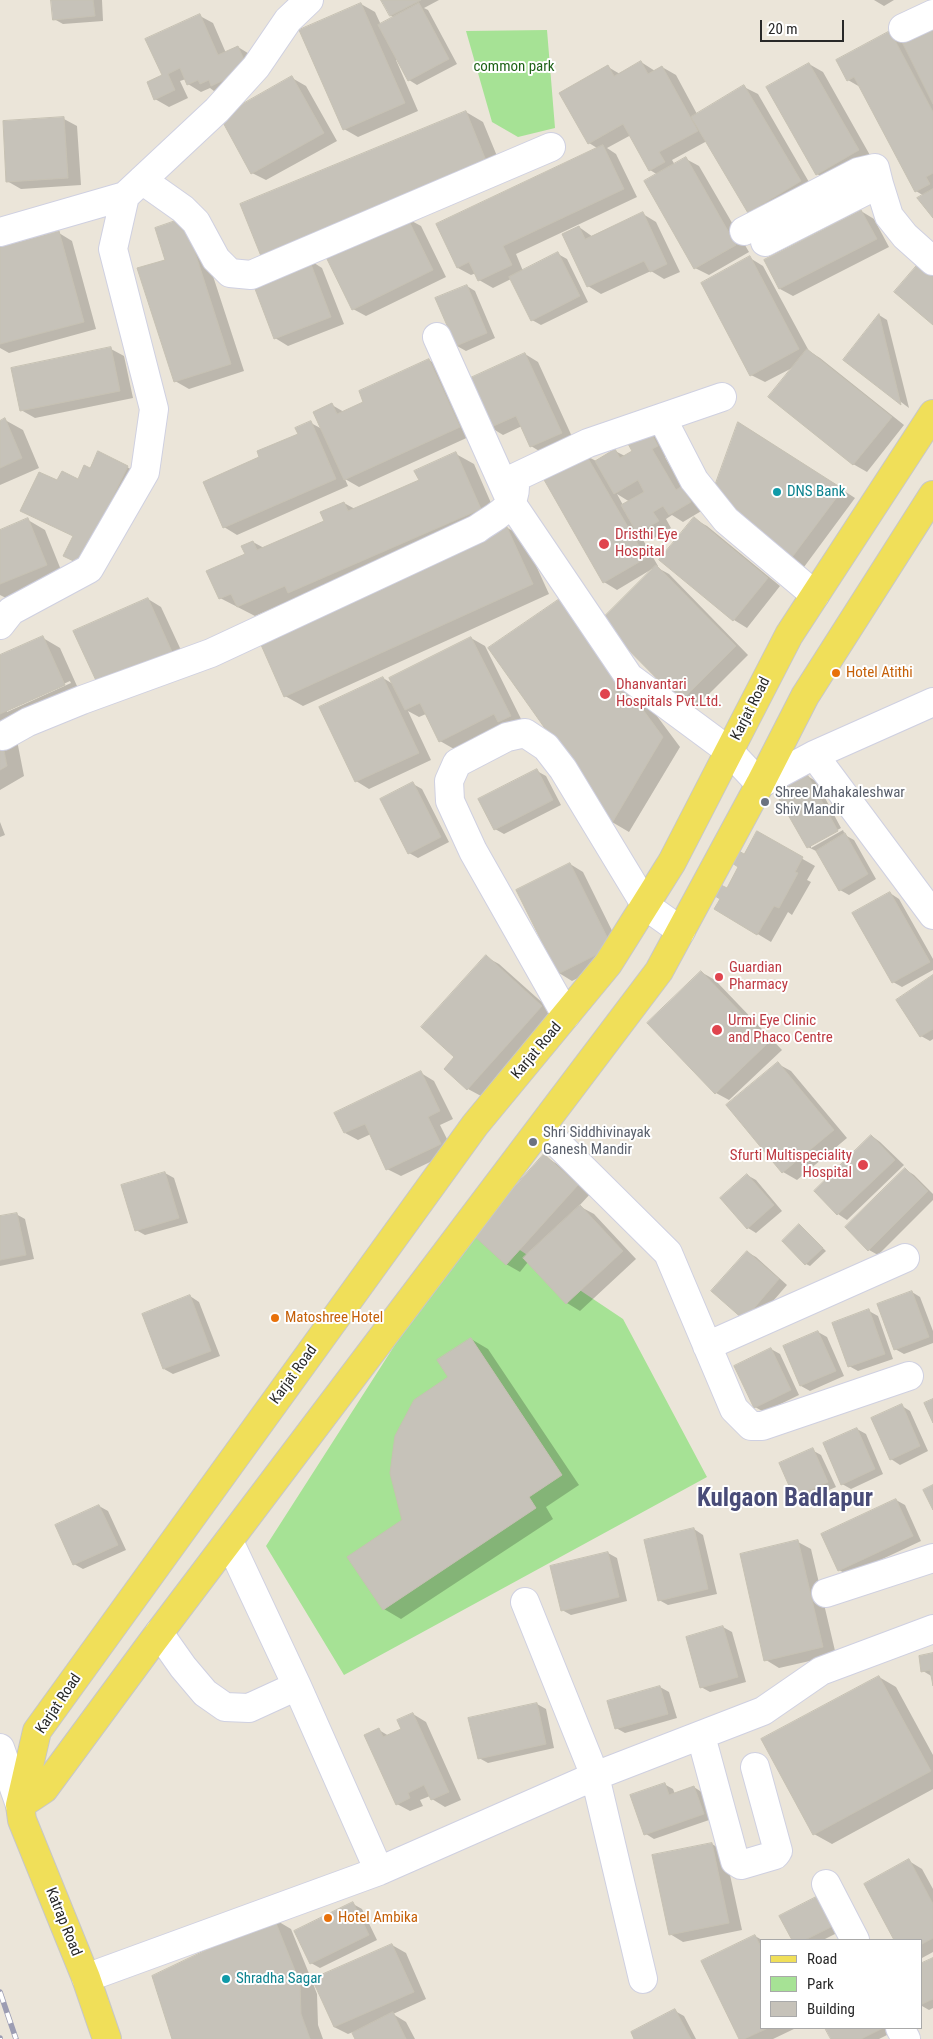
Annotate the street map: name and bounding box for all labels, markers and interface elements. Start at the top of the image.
scale bar [763,10,847,42]
text: 20 m [768,20,798,38]
park label: common park [473,58,555,76]
place label: DNS Bank [787,483,845,501]
marker: DNS Bank [771,486,783,498]
place label: Dristhi Eye Hospital [615,526,677,561]
marker: Dristhi Eye Hospital [597,537,611,551]
place label: Hotel Atithi [846,664,913,682]
marker: Hotel Atithi [830,667,842,679]
street label: Karjat Road [727,674,775,744]
place label: Dhanvantari Hospitals Pvt.Ltd. [616,676,722,711]
marker: Dhanvantari Hospitals Pvt.Ltd. [598,687,612,701]
place label: Shree Mahakaleshwar Shiv Mandir [775,784,905,819]
marker: Shree Mahakaleshwar Shiv Mandir [759,796,771,808]
place label: Guardian Pharmacy [729,959,788,994]
marker: Guardian Pharmacy [713,971,725,983]
place label: Urmi Eye Clinic and Phaco Centre [728,1012,833,1047]
street label: Karjat Road [508,1019,566,1083]
marker: Urmi Eye Clinic and Phaco Centre [710,1023,724,1037]
place label: Shri Siddhivinayak Ganesh Mandir [543,1124,651,1159]
marker: Shri Siddhivinayak Ganesh Mandir [527,1136,539,1148]
place label: Sfurti Multispeciality Hospital [730,1147,852,1182]
marker: Sfurti Multispeciality Hospital [856,1158,870,1172]
place label: Matoshree Hotel [285,1309,383,1327]
marker: Matoshree Hotel [269,1312,281,1324]
street label: Karjat Road [267,1342,321,1408]
district label: Kulgaon Badlapur [697,1485,873,1515]
street label: Karjat Road [32,1671,86,1737]
street label: Katrap Road [41,1885,85,1959]
place label: Hotel Ambika [338,1909,418,1927]
marker: Hotel Ambika [322,1912,334,1924]
legend [760,1939,923,2029]
text: Road [807,1950,837,1968]
place label: Shradha Sagar [236,1970,322,1988]
marker: Shradha Sagar [220,1973,232,1985]
text: Park [807,1975,834,1993]
text: Building [807,2000,855,2018]

